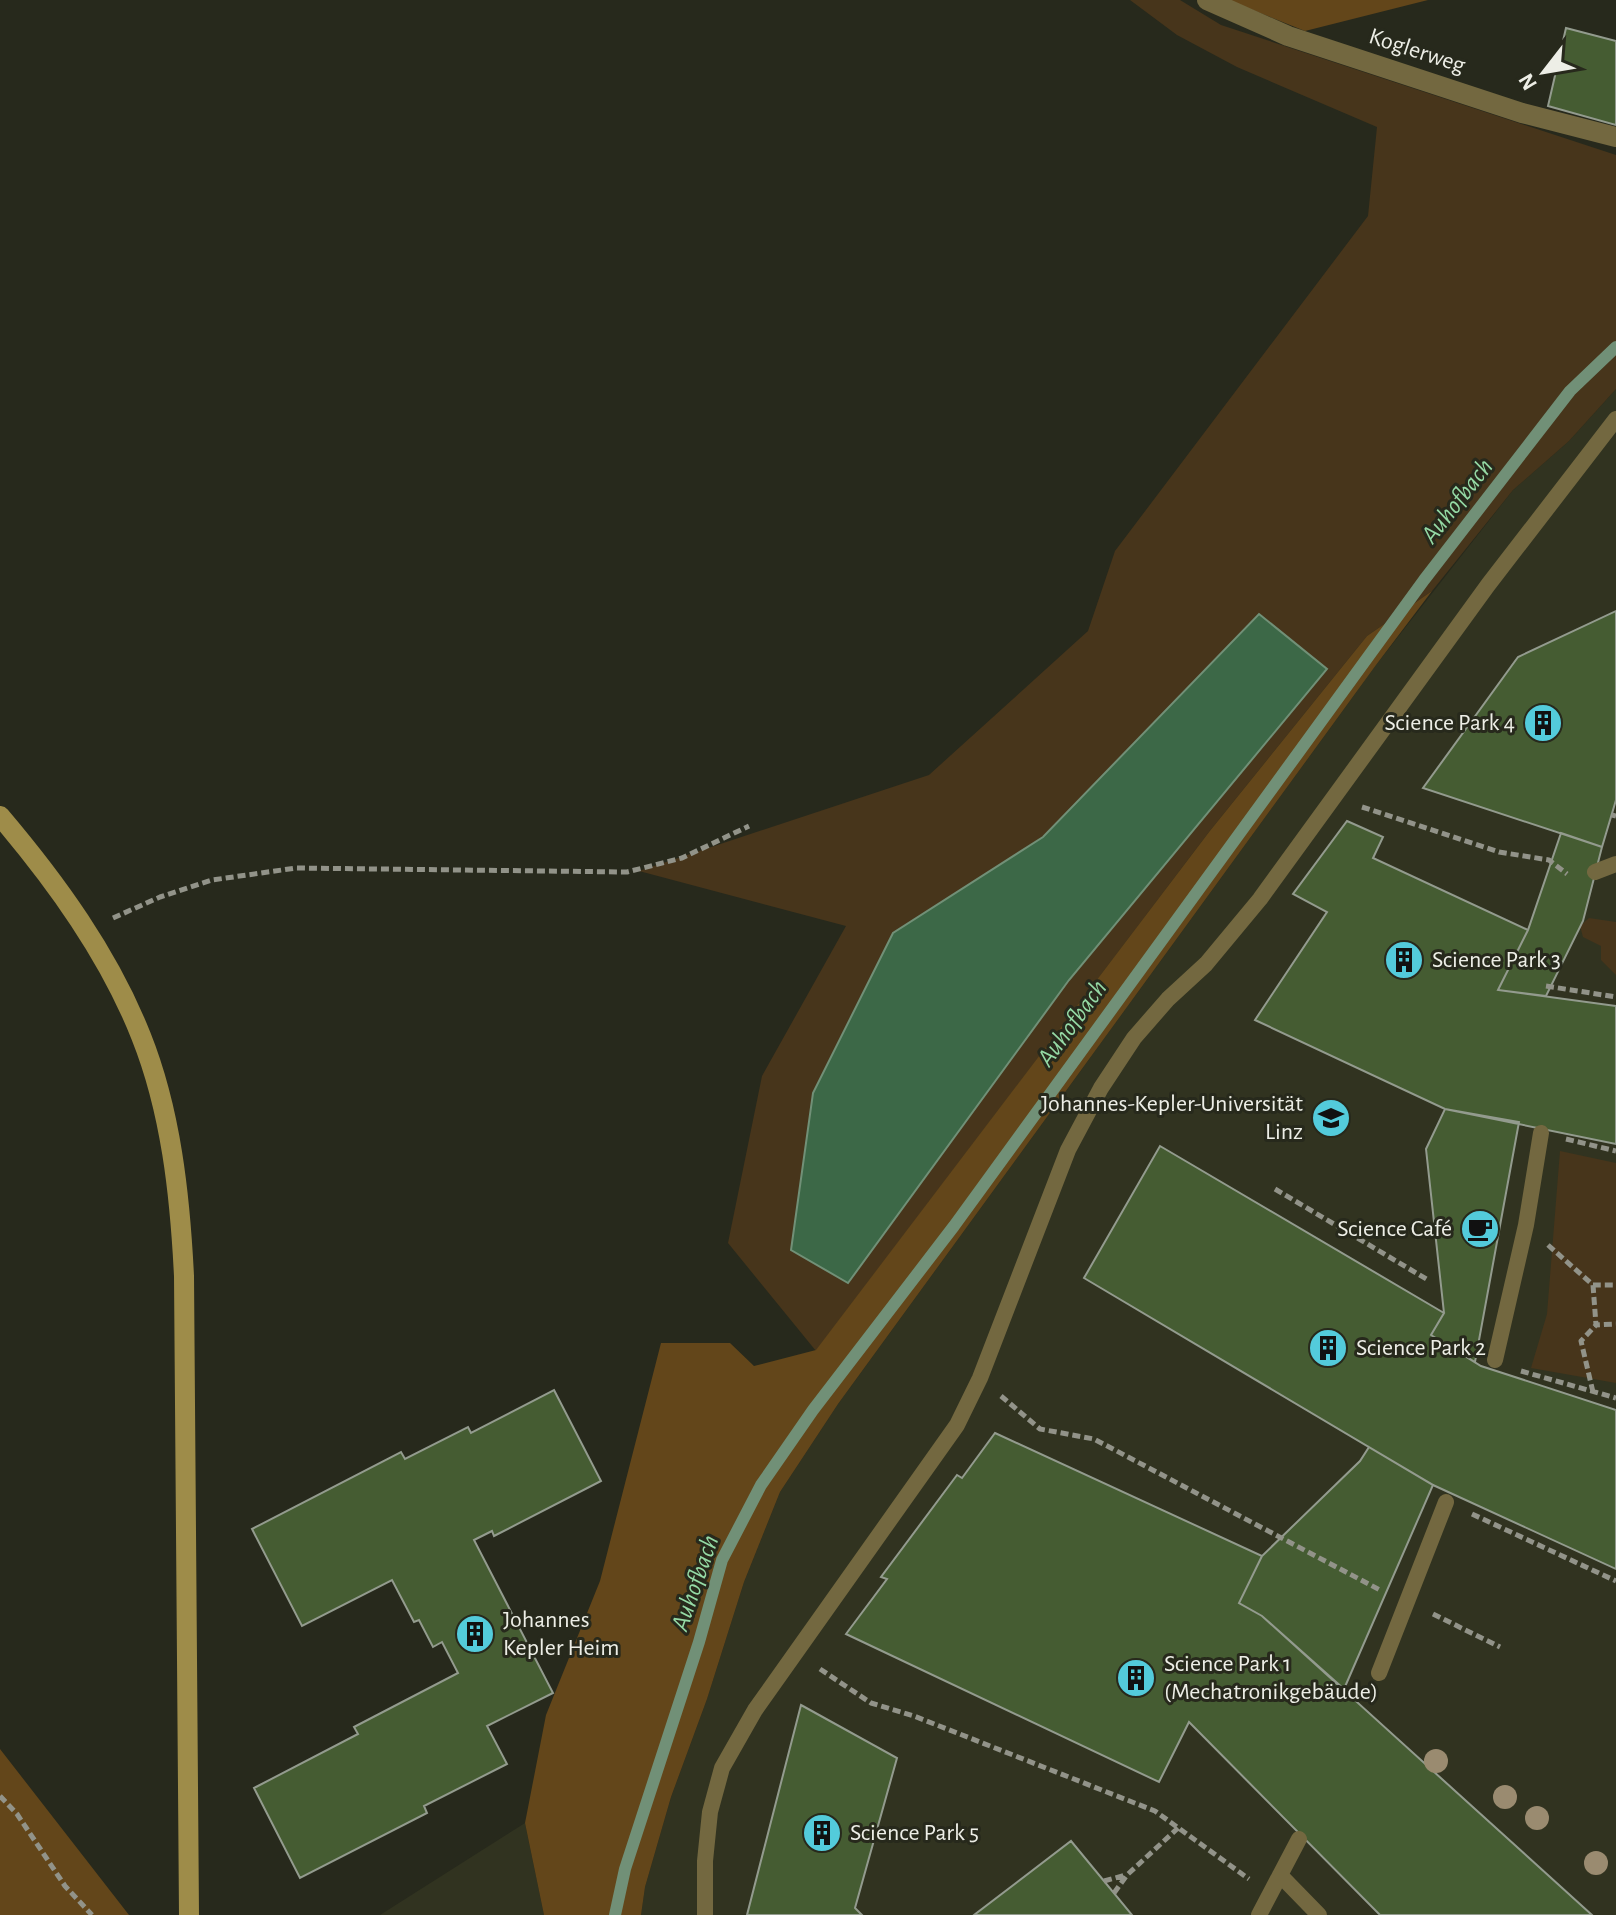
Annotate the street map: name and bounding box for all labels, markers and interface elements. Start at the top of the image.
street label: Koglerweg [1366,24,1468,78]
north arrow [1504,32,1584,112]
text: N [1514,70,1541,94]
water label: Auhofbach [1416,454,1498,549]
building icon: Science Park 4 [1522,702,1564,744]
place label: Science Park 4 [1384,711,1515,735]
building icon: Science Park 3 [1383,939,1425,981]
place label: Science Park 3 [1432,948,1561,972]
water label: Auhofbach [1032,975,1112,1072]
place label: Johannes-Kepler-Universität Linz [1041,1092,1303,1144]
school or university icon: Johannes-Kepler-Universität Linz [1310,1097,1352,1139]
cafe icon: Science Café [1459,1208,1501,1250]
place label: Science Café [1337,1217,1452,1241]
building icon: Science Park 2 [1307,1327,1349,1369]
place label: Science Park 2 [1356,1336,1486,1360]
water label: Auhofbach [666,1532,723,1635]
place label: Johannes Kepler Heim [503,1608,620,1660]
building icon: Johannes Kepler Heim [454,1613,496,1655]
place label: Science Park 1 (Mechatronikgebäude) [1164,1652,1378,1704]
building icon: Science Park 1 (Mechatronikgebäude) [1115,1657,1157,1699]
building icon: Science Park 5 [801,1812,843,1854]
place label: Science Park 5 [850,1821,979,1845]

